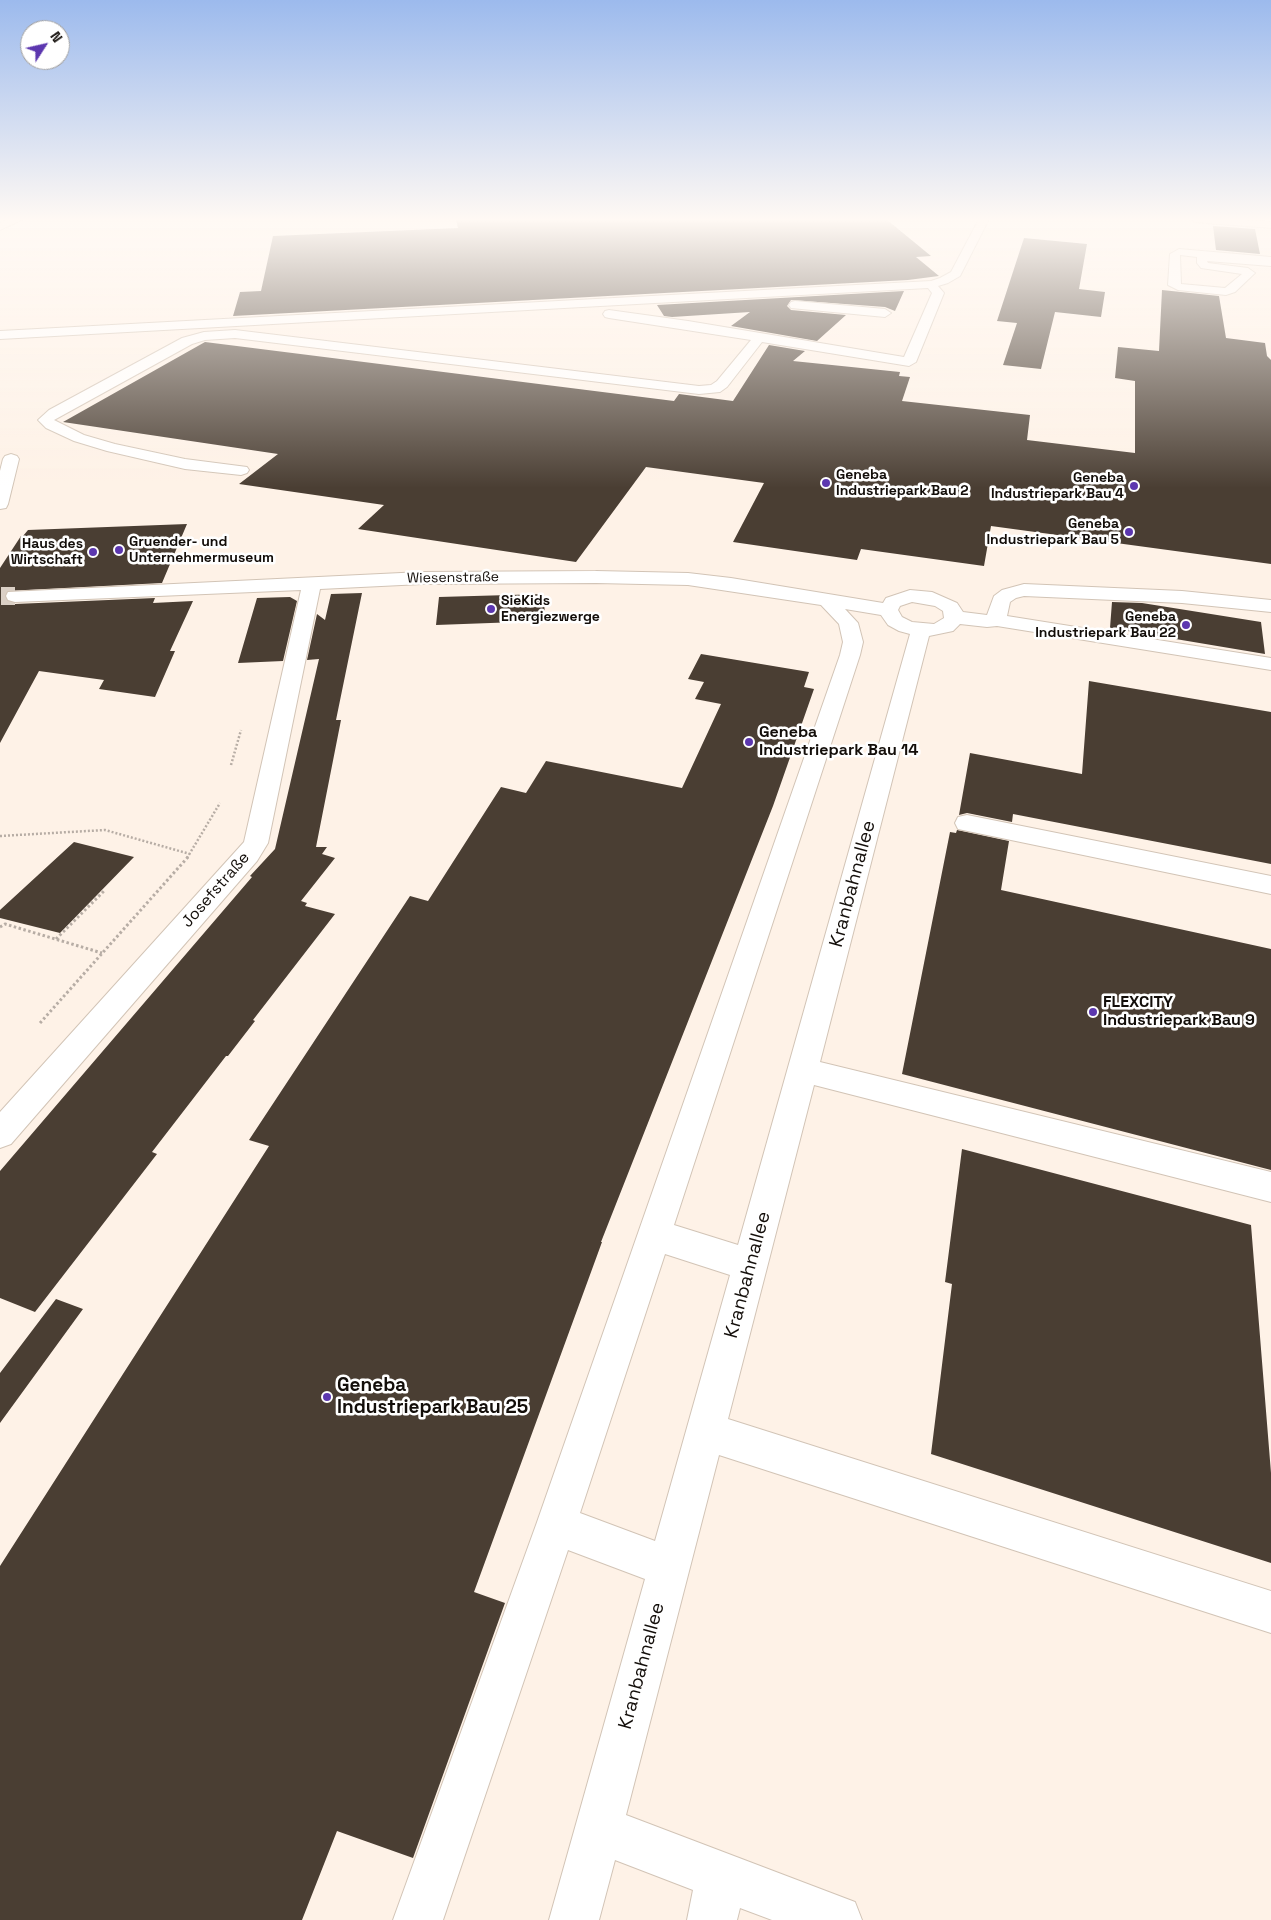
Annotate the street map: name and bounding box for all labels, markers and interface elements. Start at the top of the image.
north arrow [20,20,70,70]
text: N [46,28,67,46]
place label: Geneba Industriepark Bau 2 [836,467,969,500]
place label: Geneba Industriepark Bau 4 [991,470,1124,502]
marker: Geneba Industriepark Bau 2 [820,477,832,489]
marker: Geneba Industriepark Bau 4 [1128,480,1140,492]
place label: Geneba Industriepark Bau 5 [986,516,1119,548]
marker: Geneba Industriepark Bau 5 [1123,526,1135,538]
place label: Gruender- und Unternehmermuseum [129,534,274,566]
place label: Haus des Wirtschaft [11,536,83,568]
marker: Gruender- und Unternehmermuseum [113,544,125,556]
marker: Haus des Wirtschaft [87,546,99,558]
street label: Wiesenstraße [407,569,499,587]
place label: SieKids Energiezwerge [501,593,600,626]
marker: SieKids Energiezwerge [485,603,497,615]
place label: Geneba Industriepark Bau 22 [1035,609,1176,642]
marker: Geneba Industriepark Bau 22 [1180,619,1192,631]
place label: Geneba Industriepark Bau 14 [759,723,918,761]
marker: Geneba Industriepark Bau 14 [743,736,755,748]
street label: Kranbahnallee [825,818,881,950]
street label: Josefstraße [178,848,254,932]
place label: FLEXCITY Industriepark Bau 9 [1103,993,1255,1031]
marker: FLEXCITY Industriepark Bau 9 [1087,1006,1099,1018]
street label: Kranbahnallee [720,1209,776,1341]
place label: Geneba Industriepark Bau 25 [337,1375,528,1419]
marker: Geneba Industriepark Bau 25 [321,1391,333,1403]
street label: Kranbahnallee [614,1600,670,1732]

